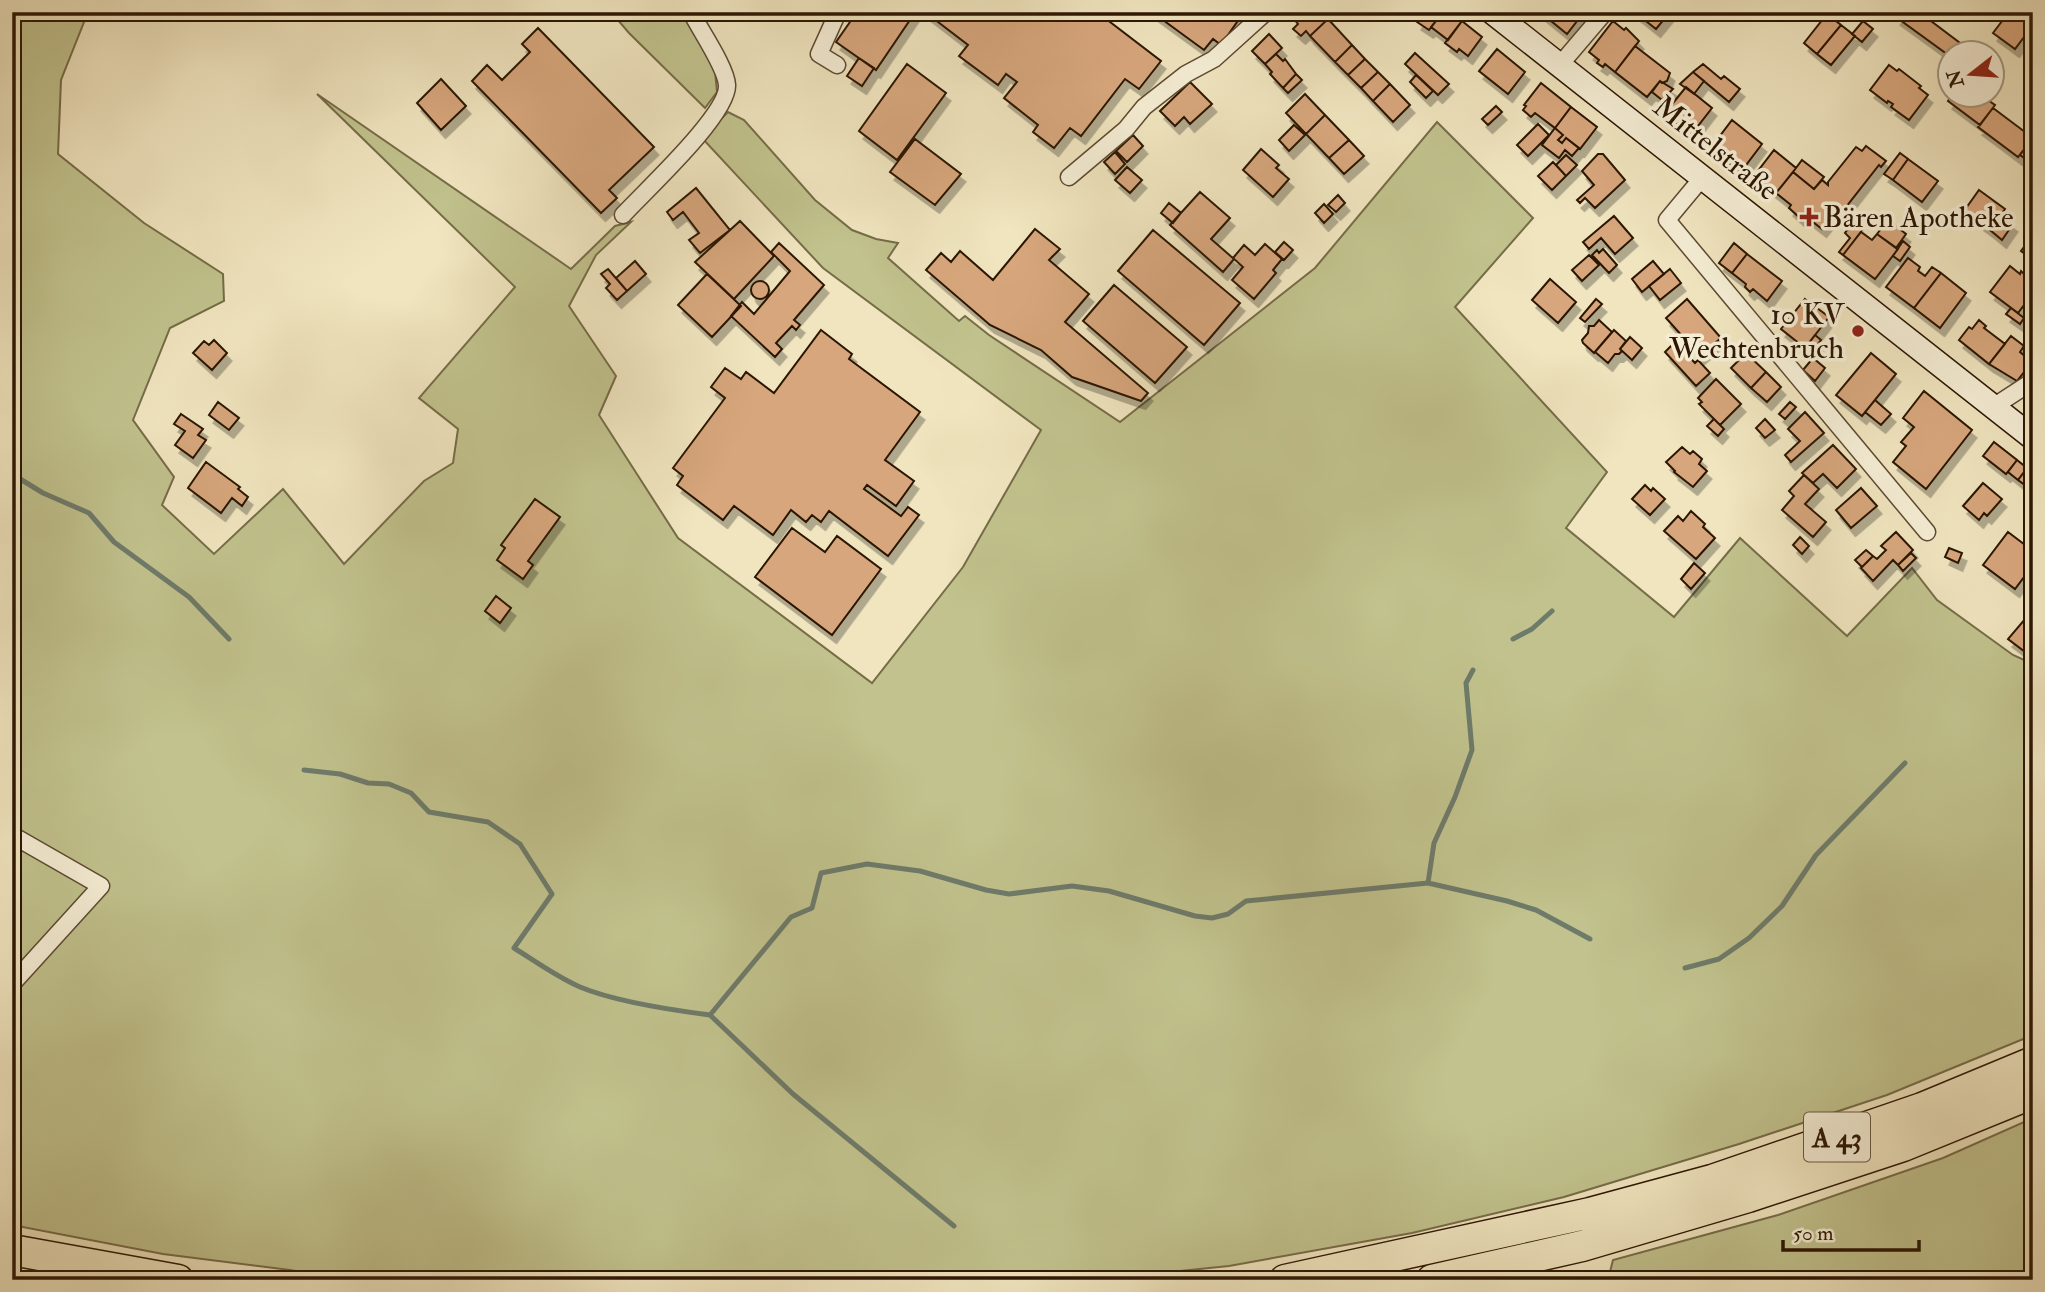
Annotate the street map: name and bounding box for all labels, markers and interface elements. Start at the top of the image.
north arrow [1937,38,2007,108]
text: N [1941,66,1970,91]
street label: Mittelstraße [1646,88,1786,209]
place label: Bären Apotheke [1823,199,2014,236]
marker: Bären Apotheke [1801,209,1817,225]
place label: 10 KV Wechtenbruch [1668,296,1846,367]
marker: 10 KV Wechtenbruch [1850,323,1866,339]
road number: A 43 [1804,1112,1870,1162]
scale bar [1783,1208,1919,1252]
text: 50 m [1793,1220,1834,1247]

